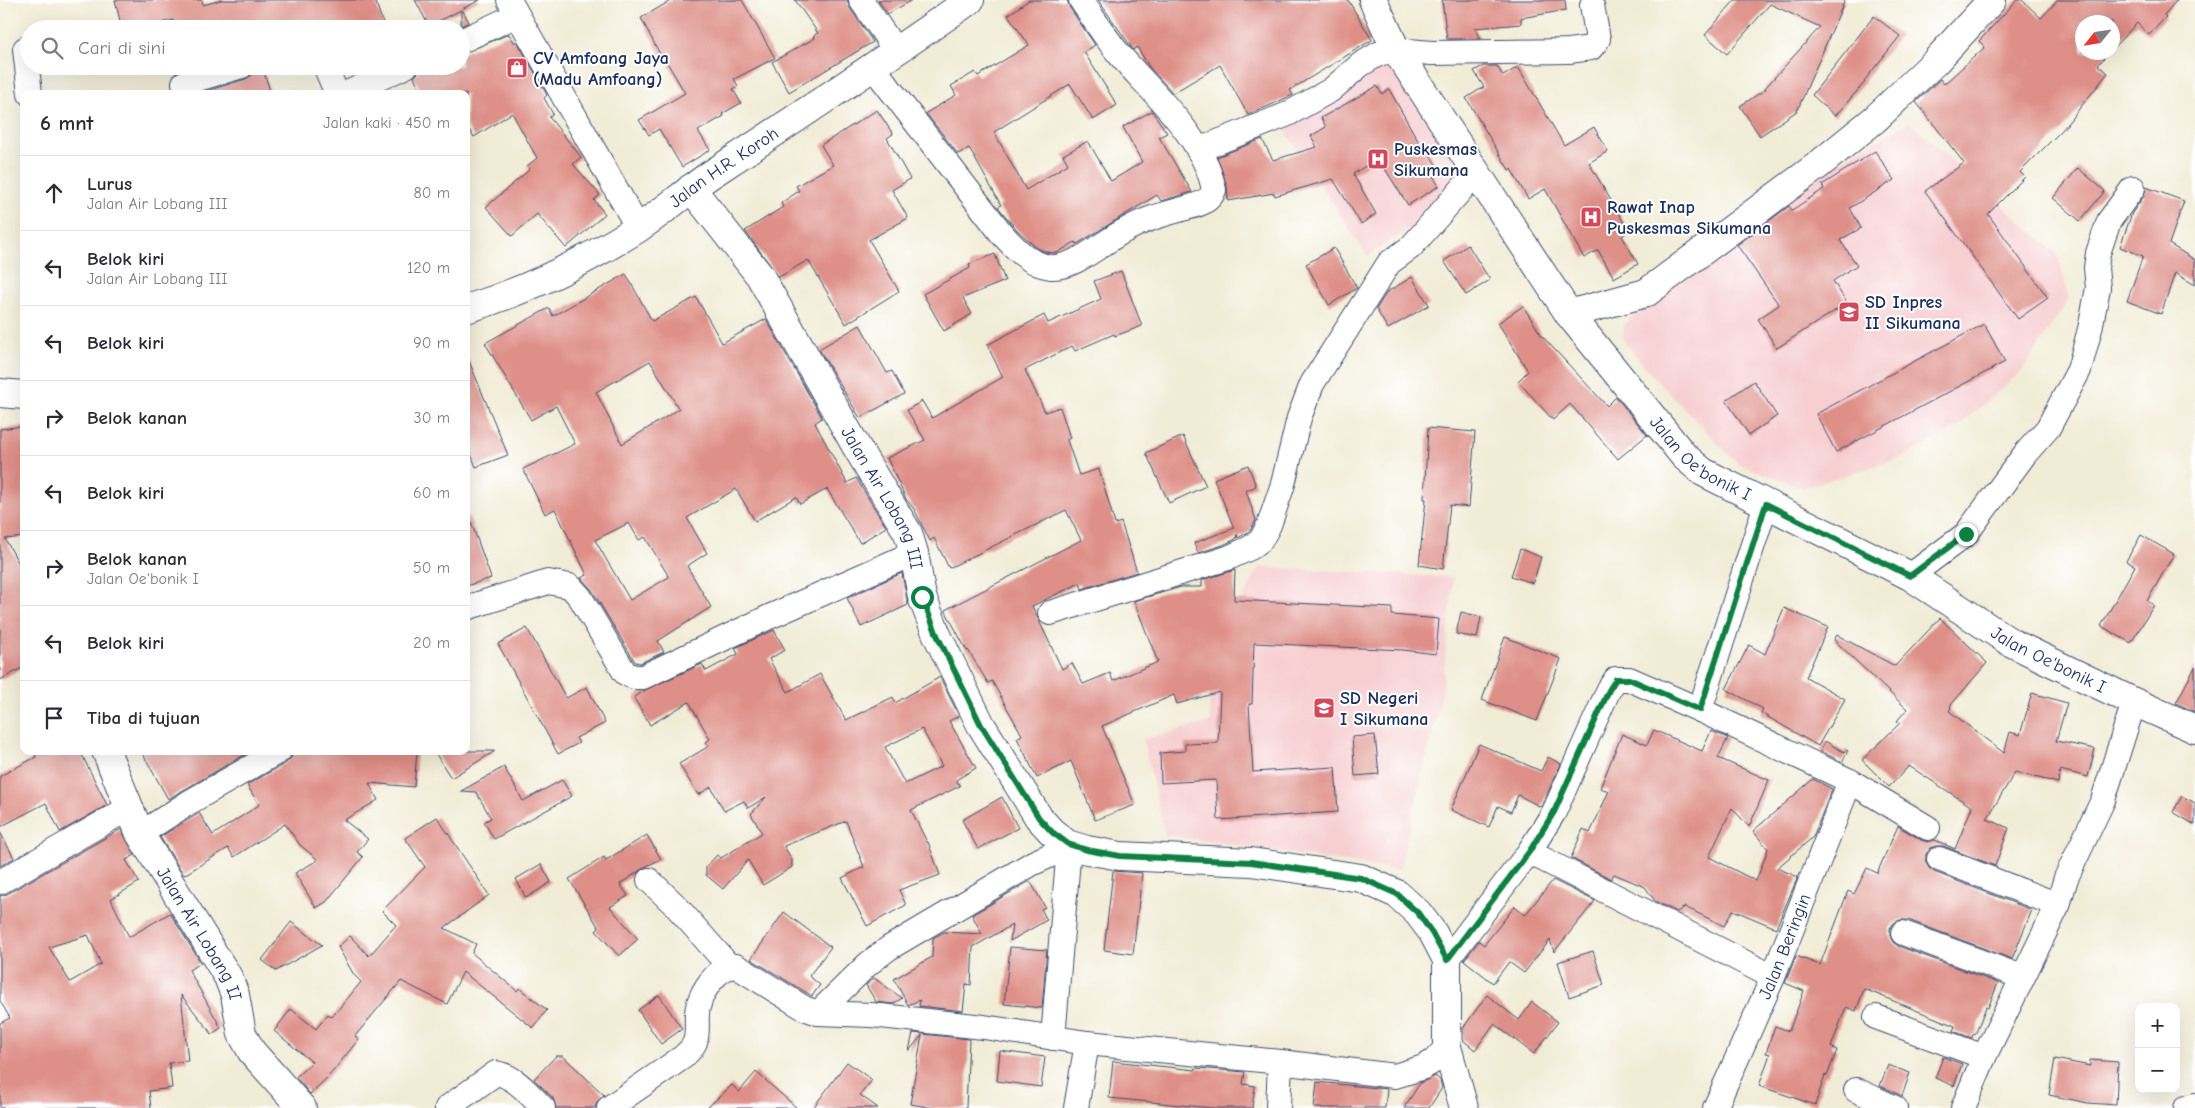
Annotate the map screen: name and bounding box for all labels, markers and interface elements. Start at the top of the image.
north arrow [2075,15,2120,60]
search box [20,20,470,75]
icon: search [38,34,66,62]
text: Cari di sini [78,37,165,59]
place label: CV Amfoang Jaya (Madu Amfoang) [533,48,669,90]
shop icon: CV Amfoang Jaya (Madu Amfoang) [505,56,529,80]
text: 6 mnt [40,111,93,135]
text: Jalan kaki · 450 m [323,114,450,132]
street label: Jalan H.R. Koroh [665,122,782,212]
place label: Puskesmas Sikumana [1394,139,1477,181]
hospital icon: Puskesmas Sikumana [1366,147,1390,171]
text: Lurus [87,173,132,195]
icon: ahead [40,179,68,207]
text: 80 m [413,184,450,202]
text: Jalan Air Lobang III [87,195,228,213]
place label: Rawat Inap Puskesmas Sikumana [1607,197,1771,239]
hospital icon: Rawat Inap Puskesmas Sikumana [1579,205,1603,229]
text: Belok kiri [87,248,164,270]
icon: left [40,254,68,282]
text: 120 m [407,259,450,277]
text: Jalan Air Lobang III [87,270,228,288]
place label: SD Inpres II Sikumana [1865,292,1961,334]
school or university icon: SD Inpres II Sikumana [1837,300,1861,324]
icon: left [40,329,68,357]
text: Belok kiri [87,332,164,354]
text: 90 m [413,334,450,352]
icon: right [40,404,68,432]
text: Belok kanan [87,407,187,429]
text: 30 m [414,409,450,427]
street label: Jalan Oe'bonik I [1645,412,1755,505]
street label: Jalan Air Lobang III [837,423,927,571]
icon: left [40,479,68,507]
text: Belok kiri [87,482,164,504]
text: 60 m [413,484,450,502]
route end [1955,523,1978,546]
text: Belok kanan [87,548,187,570]
icon: right [40,554,68,582]
text: 50 m [413,559,450,577]
text: Jalan Oe'bonik I [87,570,199,588]
route start [911,586,934,609]
street label: Jalan Oe'bonik I [1987,622,2109,697]
icon: left [40,629,68,657]
text: Belok kiri [87,632,164,654]
text: 20 m [413,634,450,652]
place label: SD Negeri I Sikumana [1340,688,1428,730]
school or university icon: SD Negeri I Sikumana [1312,696,1336,720]
icon: arrive [40,704,68,732]
text: Tiba di tujuan [87,707,200,729]
street label: Jalan Air Lobang II [152,863,246,1002]
street label: Jalan Beringin [1754,891,1815,1002]
map controls [2135,1003,2180,1093]
button: + [2135,1003,2180,1048]
button: − [2135,1048,2180,1093]

